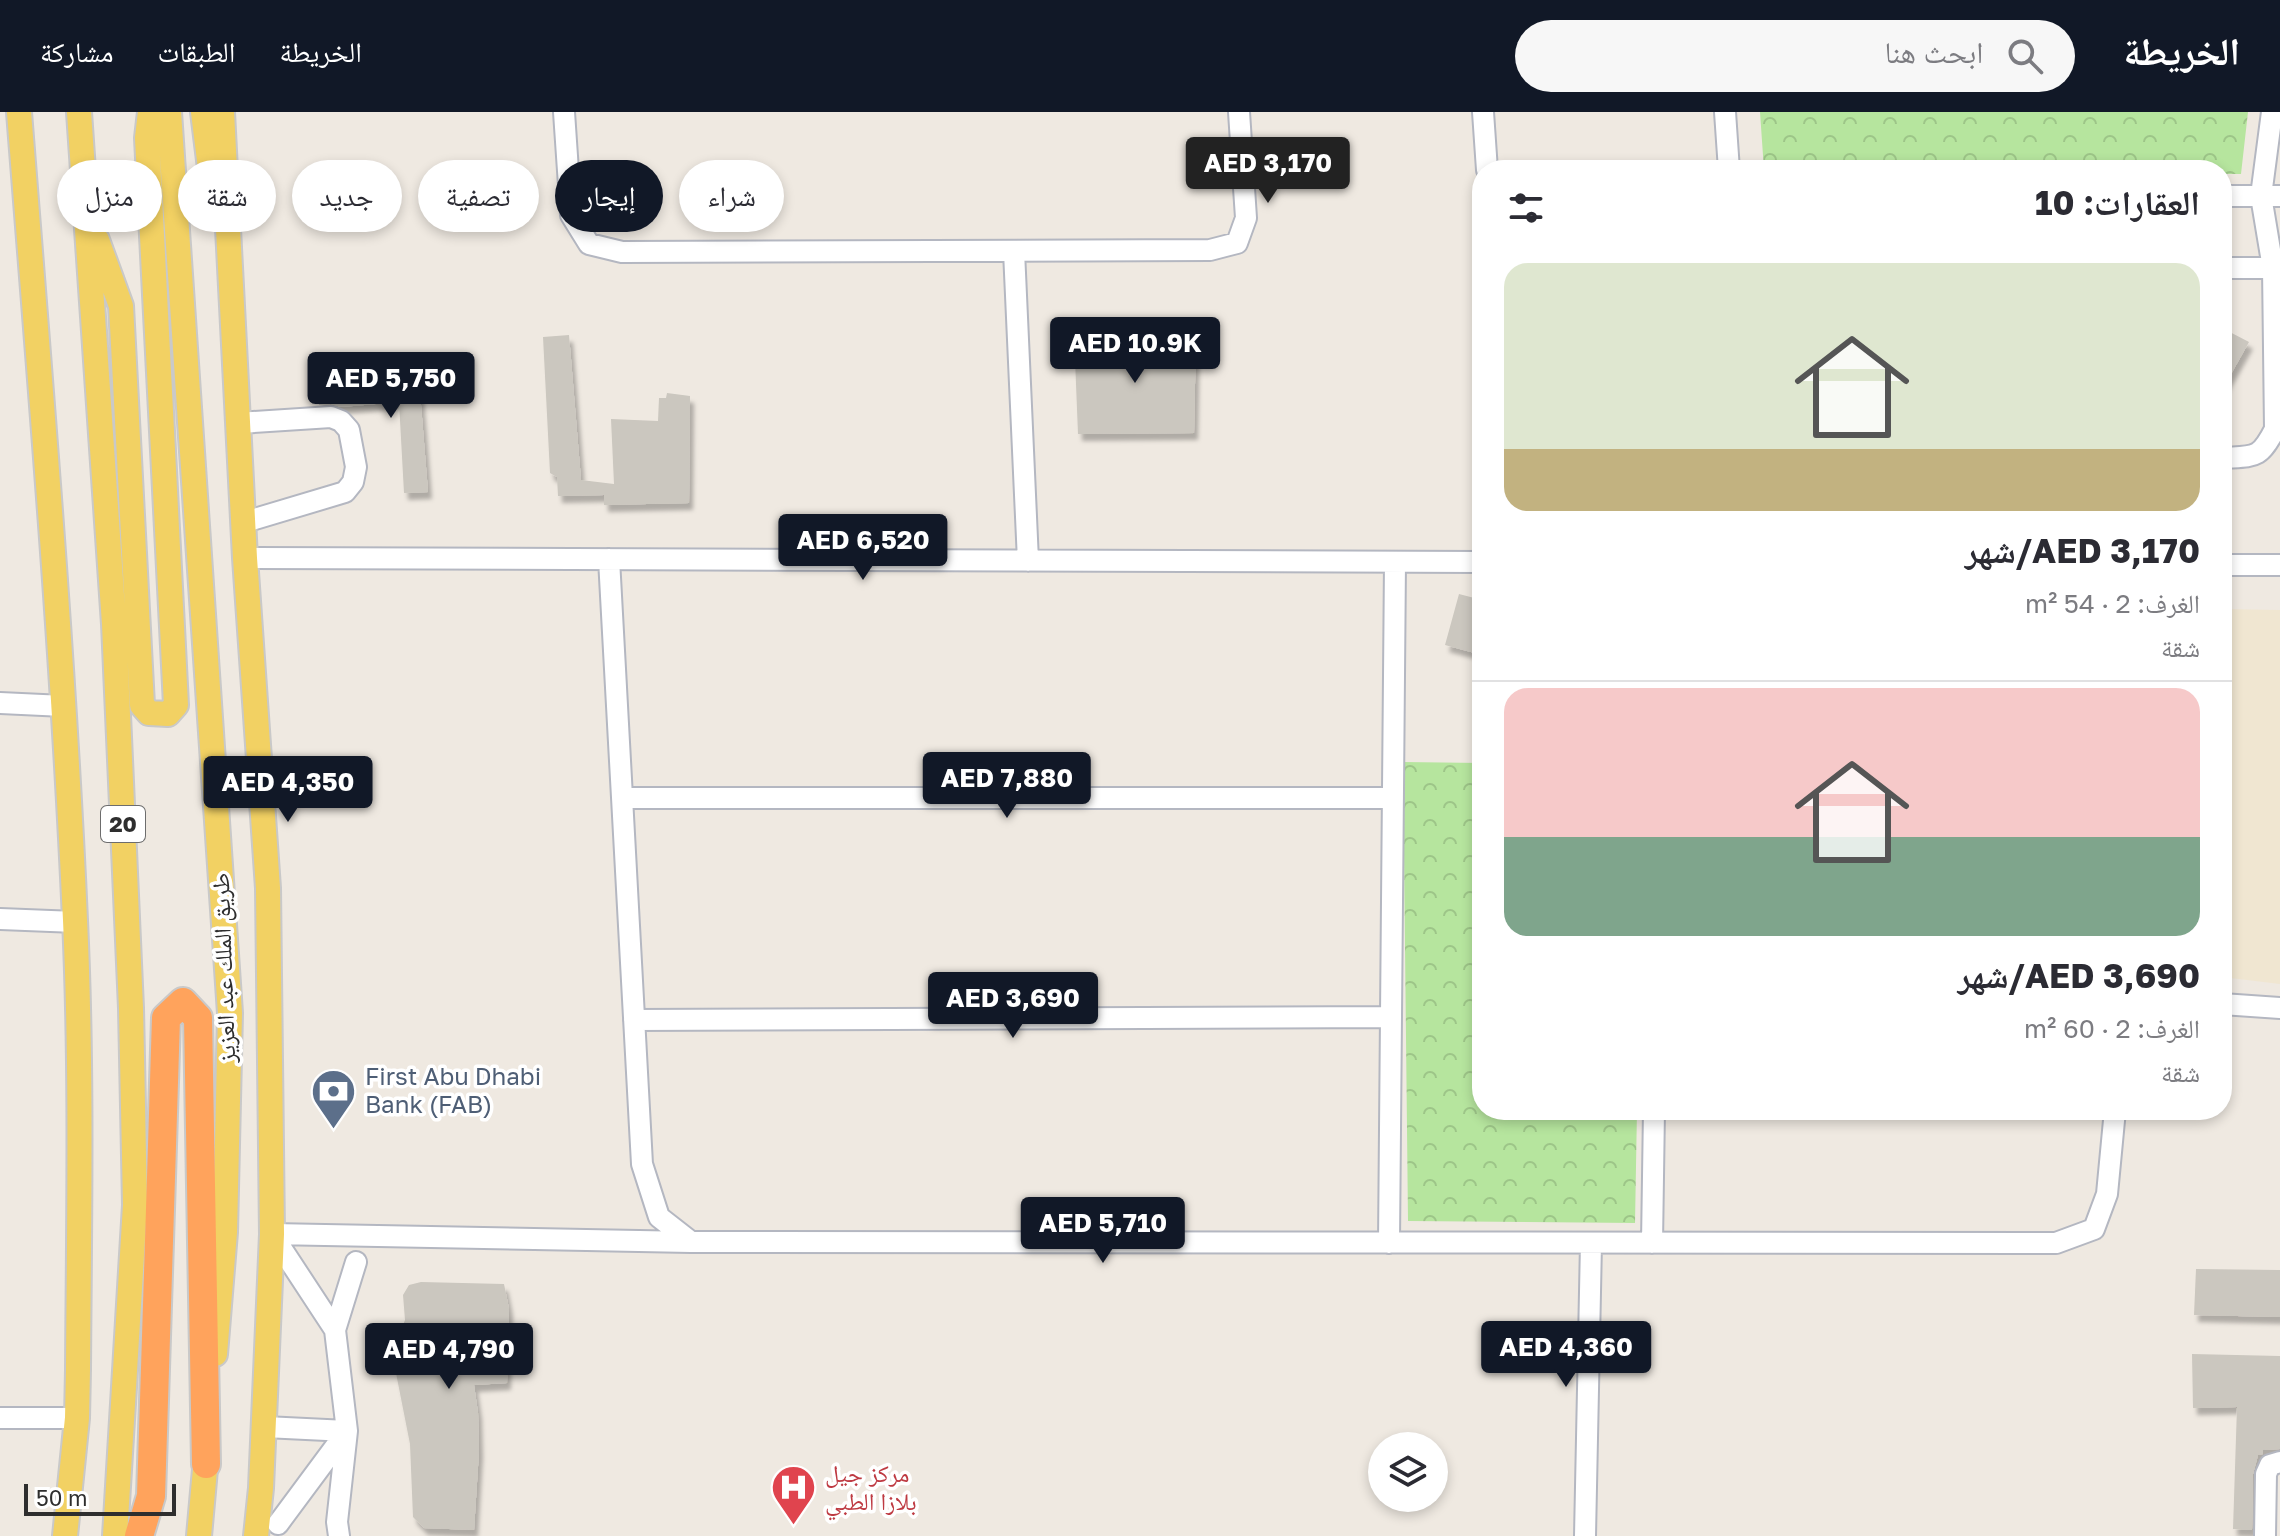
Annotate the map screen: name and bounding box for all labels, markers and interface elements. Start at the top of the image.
search box [1515,20,2075,92]
text: الخريطة [2123,28,2240,73]
text: ابحث هنا [1884,34,1983,70]
icon: search [2003,34,2047,78]
text: مشاركة [40,35,114,68]
text: الطبقات [158,35,235,68]
text: الخريطة [279,35,362,68]
pin: AED 3,170 [1176,137,1360,205]
text: AED 3,170 [1204,147,1332,178]
chip: منزل [57,160,162,232]
chip: شقة [178,160,276,232]
chip: جديد [292,160,402,232]
chip: تصفية [418,160,539,232]
chip: إيجار [555,160,663,232]
chip: شراء [679,160,784,232]
text: العقارات: 10 [2035,182,2200,222]
icon: filters [1504,186,1548,230]
icon: home [1780,315,1924,459]
pin: AED 10.9K [1043,317,1227,385]
text: AED 10.9K [1068,327,1202,358]
pin: AED 5,750 [299,352,483,420]
text: AED 5,750 [326,362,456,393]
pin: AED 6,520 [771,514,955,582]
text: AED 6,520 [796,524,930,555]
text: AED 3,170/شهر [1965,530,2200,570]
text: الغرف: 2 · 54 m² [2025,588,2200,619]
text: شقة [2161,632,2200,663]
icon: home [1780,740,1924,884]
pin: AED 7,880 [915,752,1099,820]
pin: AED 4,350 [196,756,380,824]
text: AED 7,880 [941,762,1073,793]
text: AED 4,350 [222,766,354,797]
road number: 20 [101,806,145,842]
street label: طريق الملك عبد العزيز [205,872,241,1065]
text: AED 3,690/شهر [1958,955,2200,995]
pin: AED 3,690 [921,972,1105,1040]
text: AED 3,690 [946,982,1080,1013]
text: الغرف: 2 · 60 m² [2024,1013,2200,1044]
text: شقة [2161,1057,2200,1088]
place label: First Abu Dhabi Bank (FAB) [365,1061,541,1118]
bank icon: First Abu Dhabi Bank (FAB) [310,1067,358,1130]
pin: AED 5,710 [1011,1197,1195,1265]
text: AED 5,710 [1039,1207,1167,1238]
pin: AED 4,360 [1474,1321,1658,1389]
pin: AED 4,790 [357,1323,541,1391]
text: AED 4,360 [1499,1331,1633,1362]
text: AED 4,790 [383,1333,515,1364]
map controls [1368,1432,1448,1512]
button: layers [1368,1432,1448,1512]
place label: مركز جيل بلازا الطبي [825,1458,917,1521]
hospital icon: مركز جيل بلازا الطبي [770,1464,818,1527]
scale bar [24,1480,176,1516]
text: 50 m [36,1484,87,1511]

